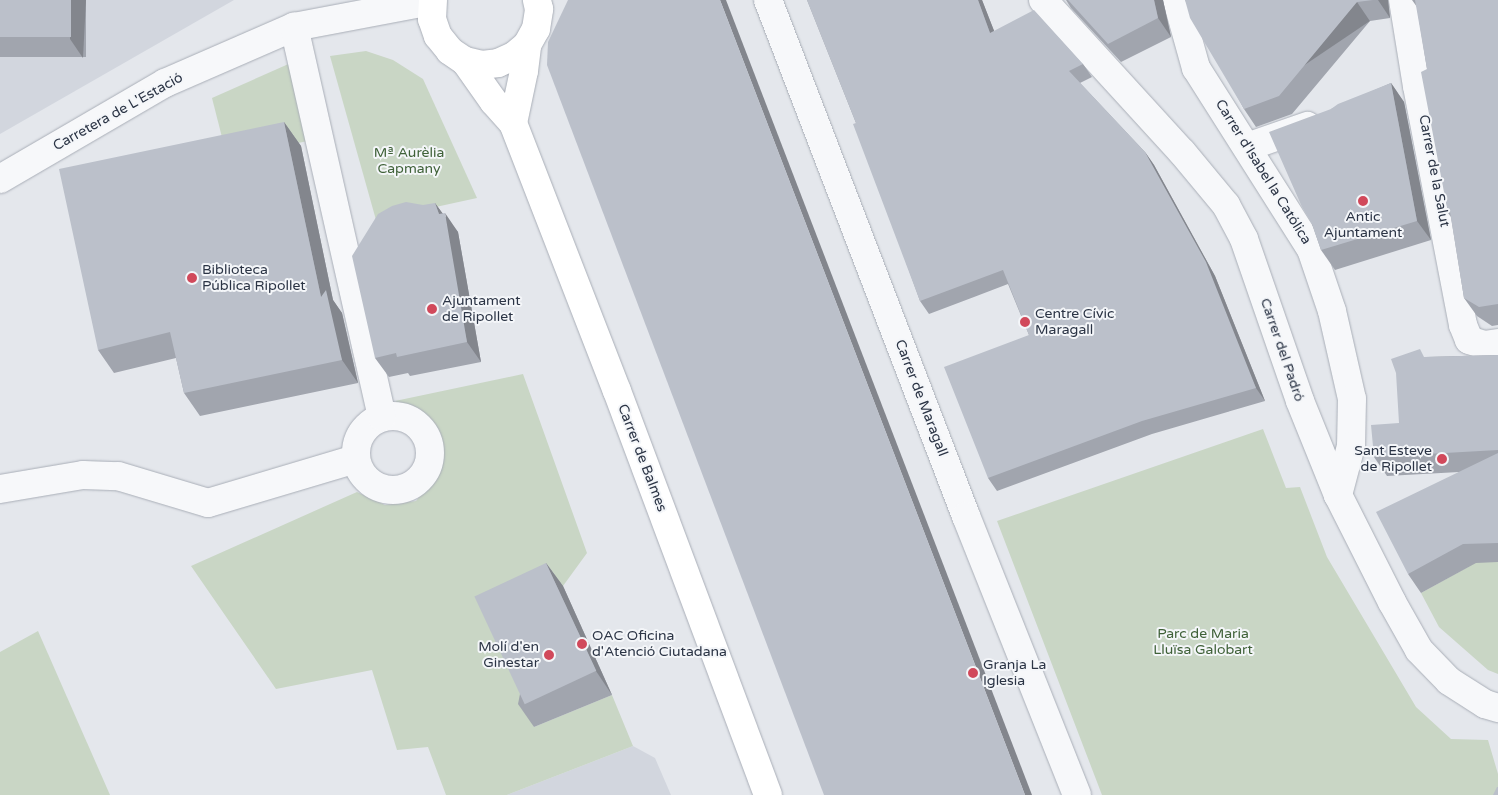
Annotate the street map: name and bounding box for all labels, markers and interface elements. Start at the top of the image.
street label: Carretera de L'Estació [50,69,186,155]
street label: Carrer d'Isabel la Católica [1211,96,1315,248]
street label: Carrer de la Salut [1415,113,1453,229]
park label: Mª Aurèlia Capmany [374,145,444,178]
marker: Antic Ajuntament [1357,195,1369,207]
place label: Antic Ajuntament [1324,209,1402,242]
place label: Biblioteca Pública Ripollet [202,262,306,294]
marker: Biblioteca Pública Ripollet [186,272,198,284]
place label: Ajuntament de Ripollet [442,293,520,326]
street label: Carrer del Padró [1256,296,1308,404]
marker: Ajuntament de Ripollet [426,303,438,315]
place label: Centre Cívic Maragall [1035,306,1114,338]
marker: Centre Cívic Maragall [1019,316,1031,328]
street label: Carrer de Maragall [891,337,951,459]
street label: Carrer de Balmes [614,402,670,514]
place label: Sant Esteve de Ripollet [1354,443,1432,476]
marker: Sant Esteve de Ripollet [1436,453,1448,465]
park label: Parc de Maria Lluïsa Galobart [1153,626,1253,658]
place label: OAC Oficina d'Atenció Ciutadana [592,628,727,660]
marker: OAC Oficina d'Atenció Ciutadana [576,638,588,650]
place label: Molí d'en Ginestar [478,639,539,672]
marker: Molí d'en Ginestar [543,649,555,661]
place label: Granja La Iglesia [983,657,1046,690]
marker: Granja La Iglesia [967,667,979,679]

